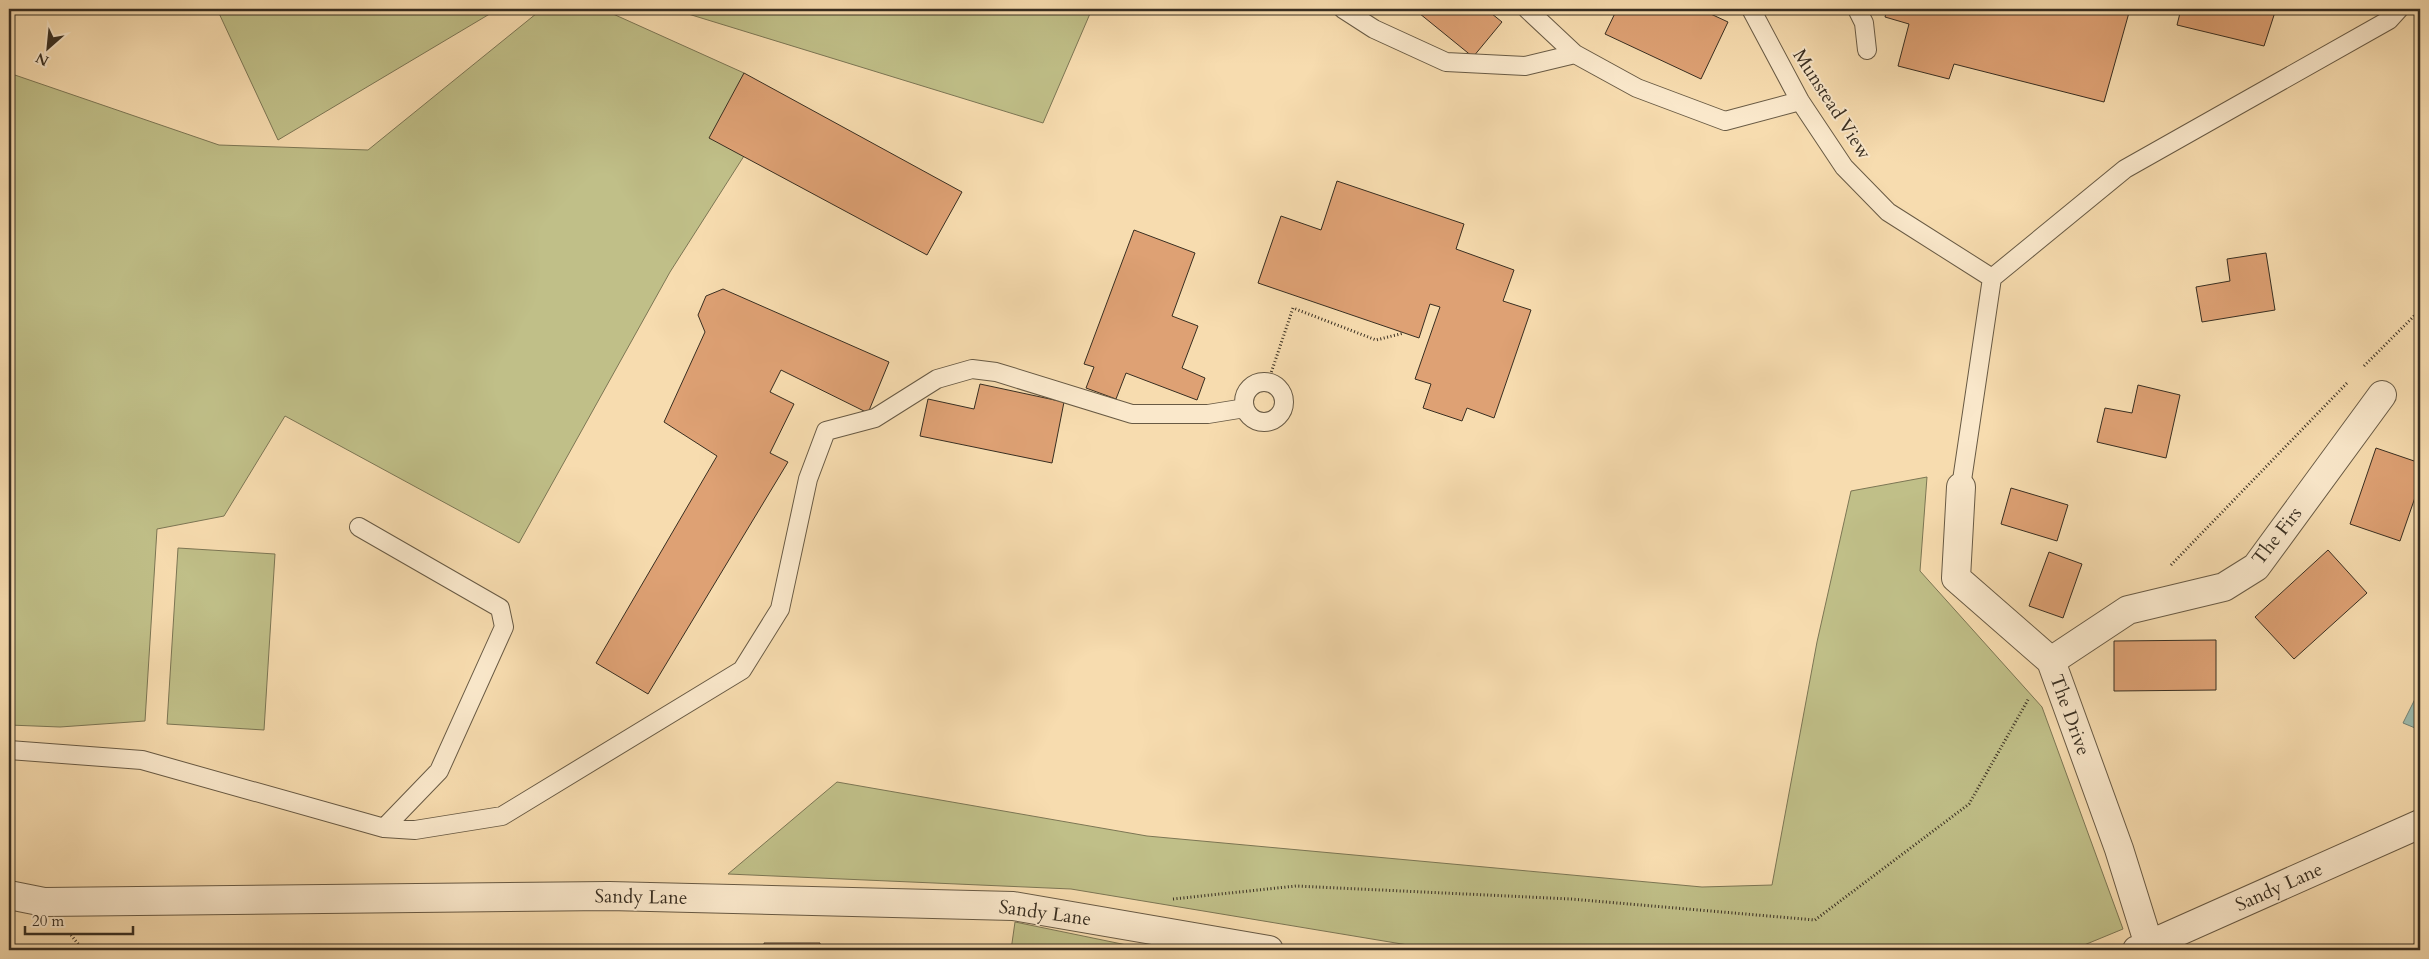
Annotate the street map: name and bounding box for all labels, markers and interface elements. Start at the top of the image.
north arrow [22,22,72,72]
street label: Munstead View [1787,44,1877,164]
text: N [33,48,52,70]
street label: The Firs [2246,501,2308,571]
street label: The Drive [2043,671,2097,759]
street label: Sandy Lane [2231,856,2327,918]
street label: Sandy Lane [594,883,688,911]
street label: Sandy Lane [997,894,1093,932]
scale bar [25,904,132,936]
text: 20 m [32,911,64,931]

